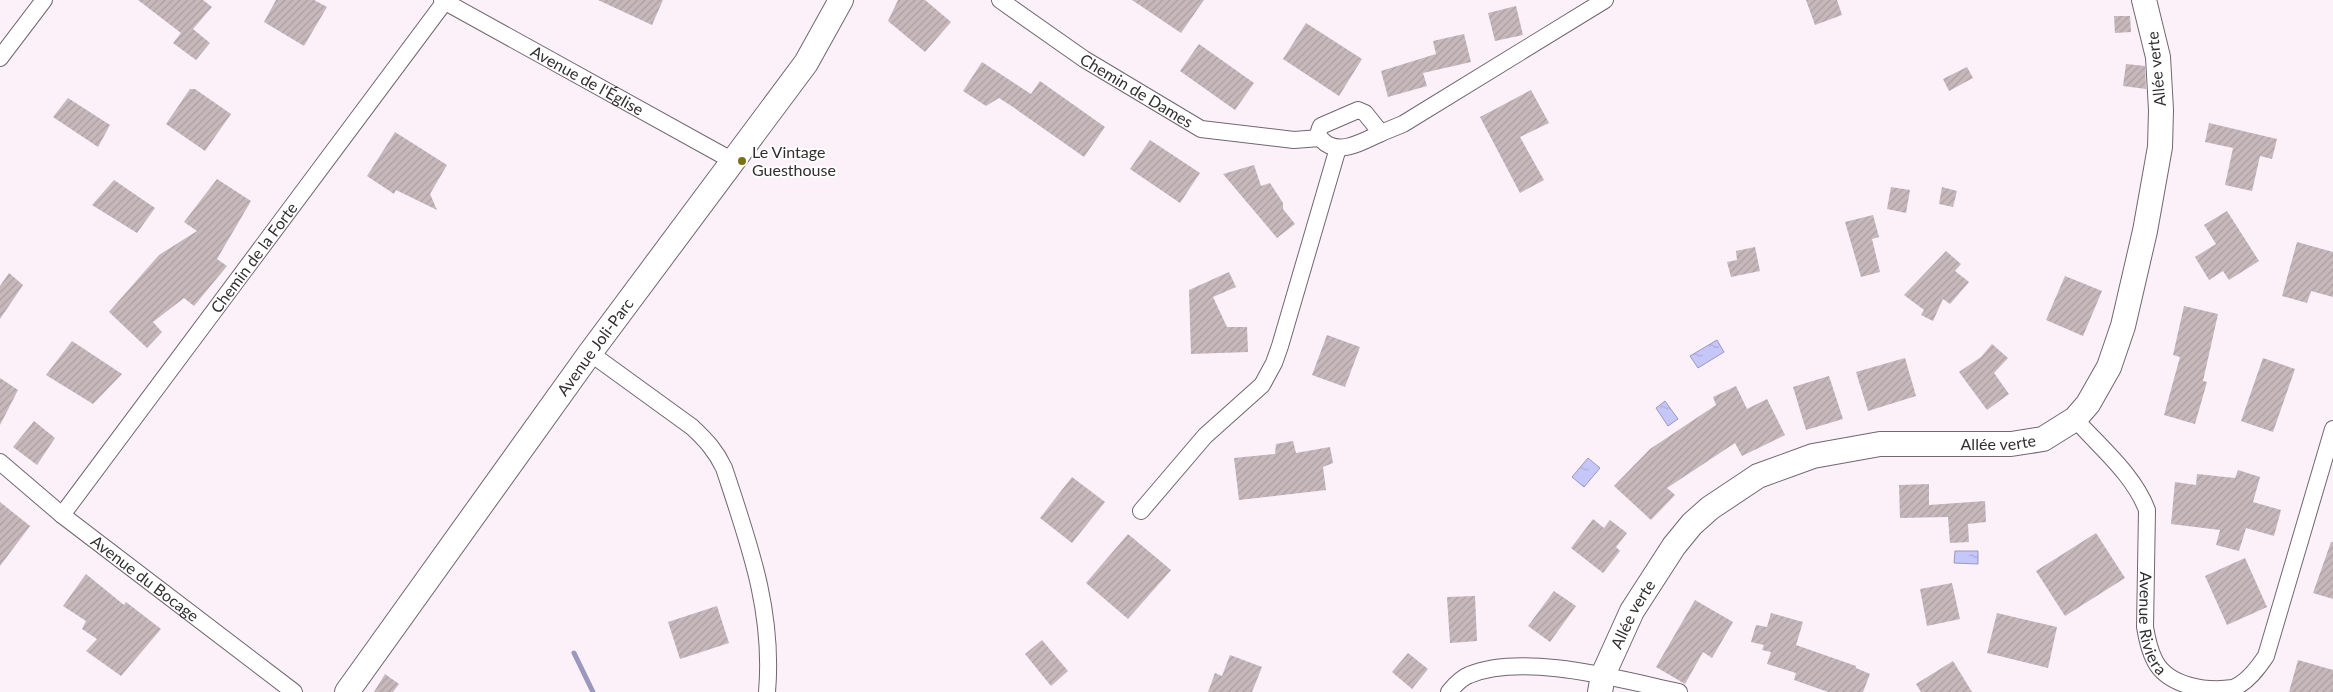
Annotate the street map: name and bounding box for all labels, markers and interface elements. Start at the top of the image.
street label: Allée verte [2142,31,2169,108]
street label: Avenue de l'Église [528,41,647,119]
street label: Chemin de Dames [1077,49,1197,131]
place label: Le Vintage Guesthouse [752,142,836,179]
marker: Le Vintage Guesthouse [736,155,748,167]
street label: Chemin de la Forte [206,198,301,316]
street label: Avenue Joli-Parc [553,294,637,399]
street label: Allée verte [1961,430,2037,453]
street label: Avenue du Bocage [88,531,203,625]
street label: Avenue Riviera [2136,571,2171,678]
street label: Allée verte [1606,576,1659,651]

